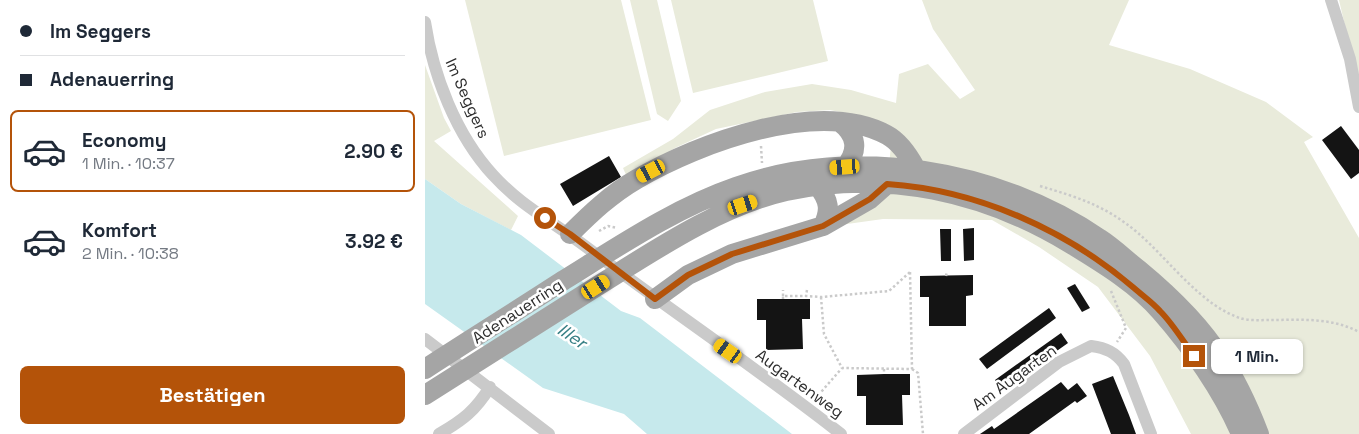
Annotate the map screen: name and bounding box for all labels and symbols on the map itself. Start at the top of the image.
street label: Im Seggers [441,55,494,141]
car [634,158,667,184]
car [829,158,860,176]
car [726,193,759,217]
route start [534,207,556,229]
car [579,273,612,301]
street label: Adenauerring [468,274,567,349]
water label: Iller [553,317,593,355]
car [711,336,744,366]
callout: 1 Min. [1211,338,1304,374]
street label: Am Augarten [968,340,1061,415]
street label: Augartenweg [751,344,848,422]
route end [1183,345,1205,367]

